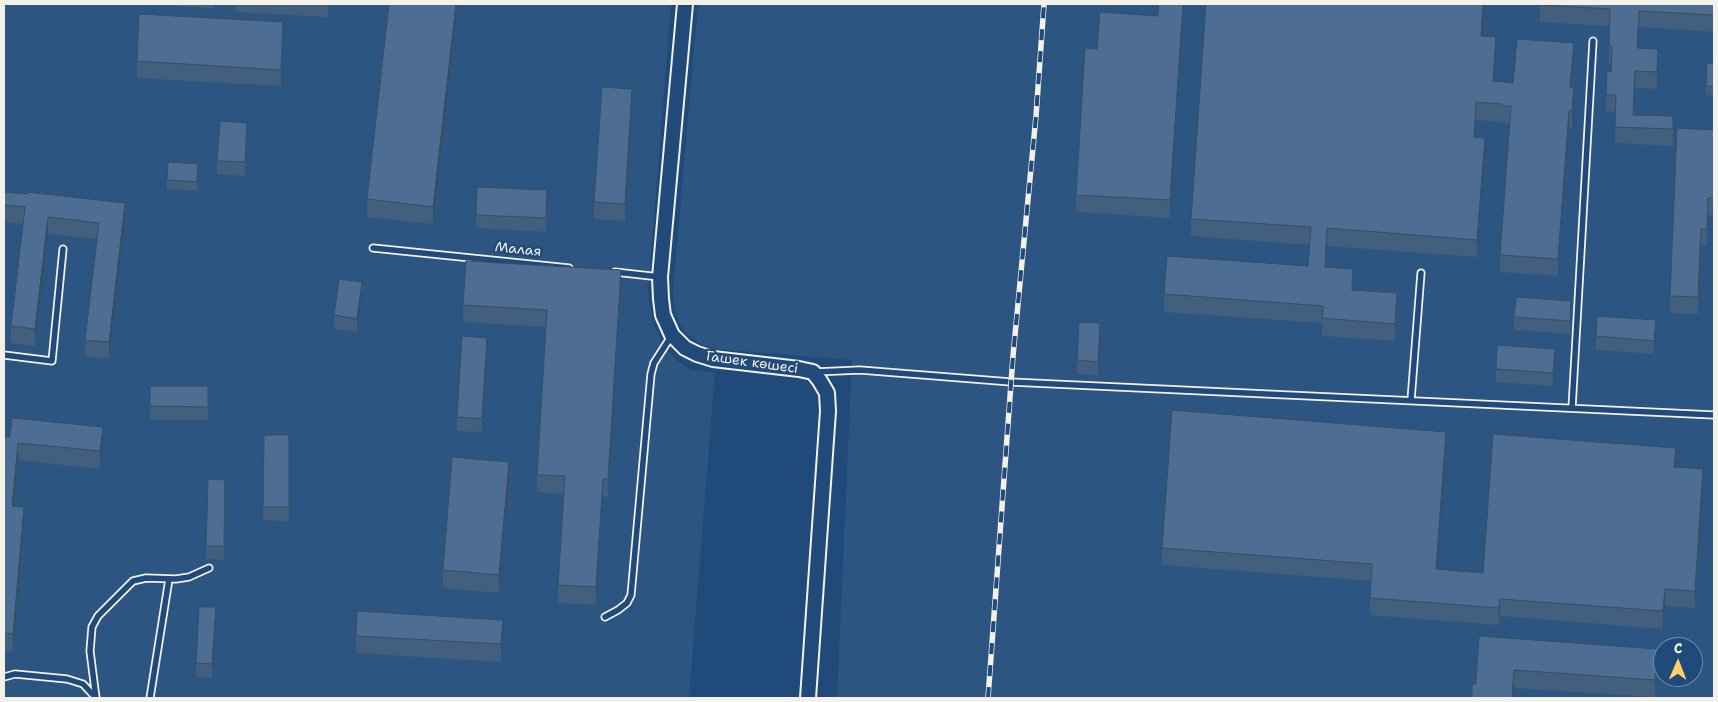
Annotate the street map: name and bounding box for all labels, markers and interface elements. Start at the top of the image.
street label: Малая [494,239,542,261]
street label: Гашек көшесі [705,348,799,378]
north arrow [1653,637,1703,687]
text: С [1674,639,1683,657]

